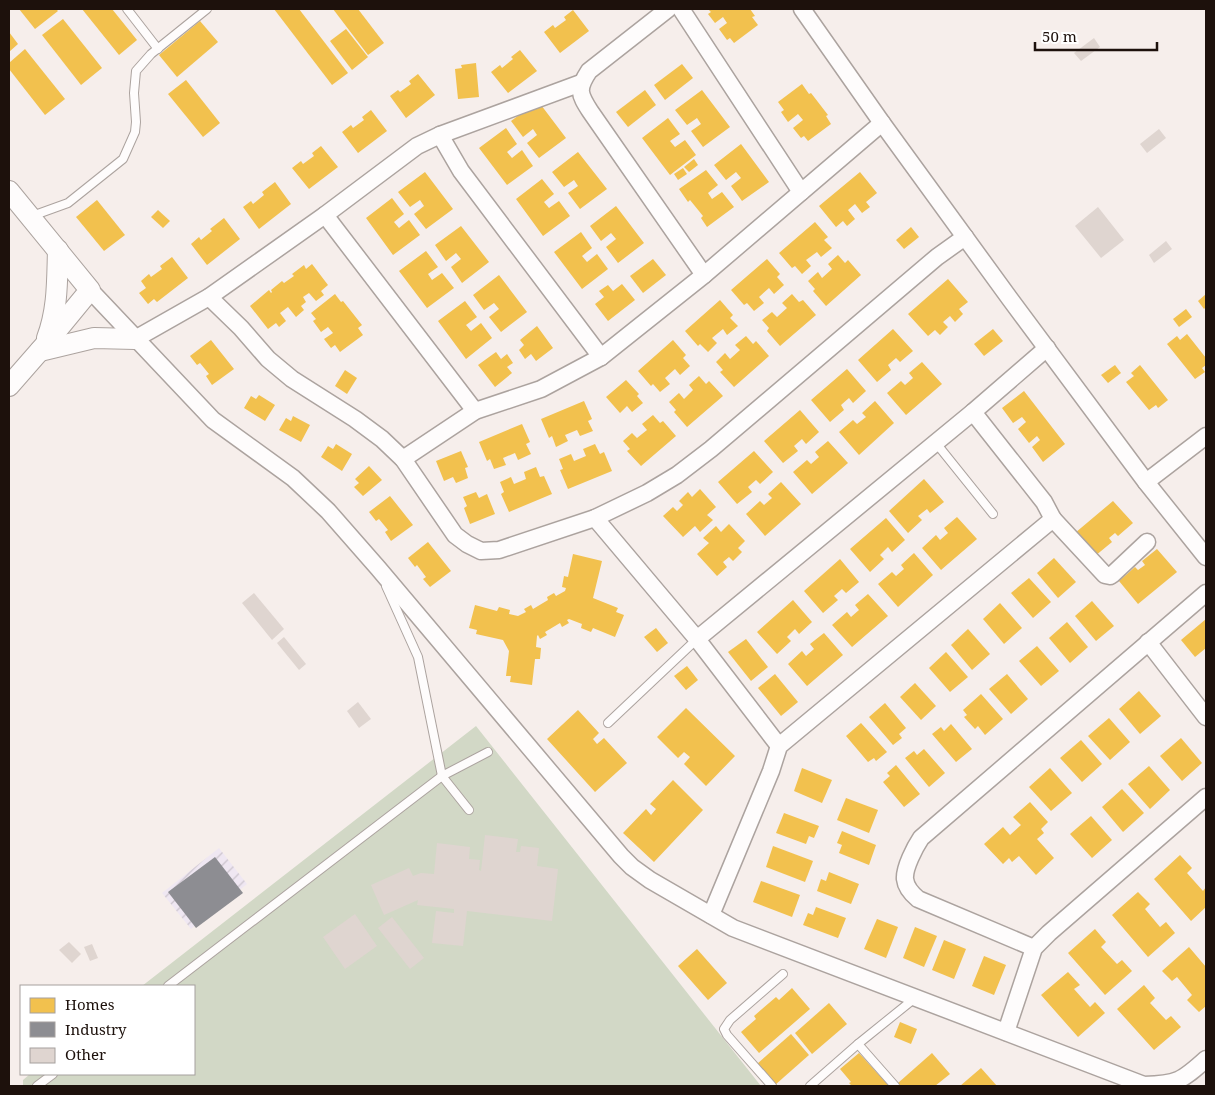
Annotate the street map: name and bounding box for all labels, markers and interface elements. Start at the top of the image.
scale bar [1035,20,1158,52]
text: 50 m [1042,26,1077,46]
legend [20,985,195,1075]
text: Homes [65,994,115,1014]
text: Industry [65,1019,127,1039]
text: Other [65,1044,106,1064]

